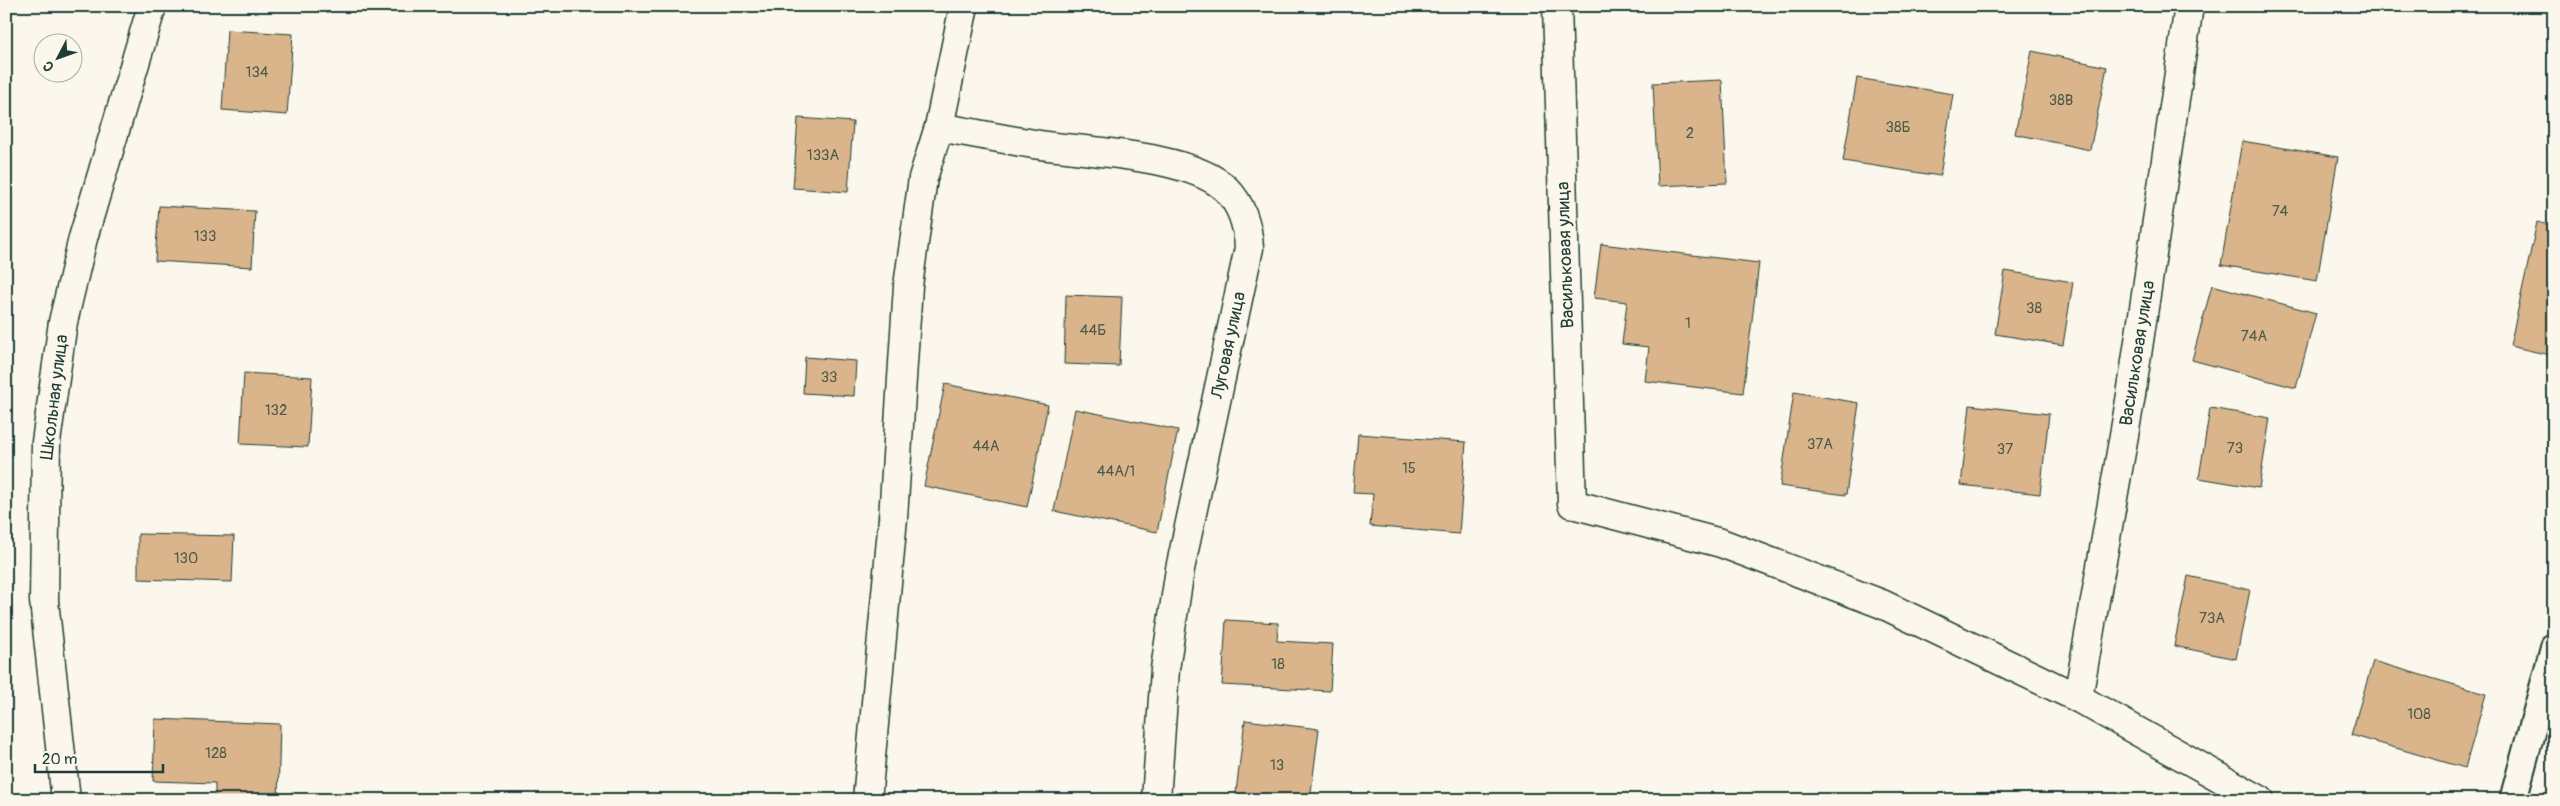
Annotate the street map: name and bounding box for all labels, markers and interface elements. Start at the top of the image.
north arrow [32,32,82,82]
text: С [39,57,58,75]
house number: 134 [246,63,269,82]
house number: 38В [2049,91,2073,110]
house number: 38Б [1886,118,1910,137]
house number: 2 [1686,124,1694,143]
house number: 133А [807,146,839,165]
street label: Васильковая улица [1551,181,1580,329]
house number: 74 [2272,202,2289,221]
house number: 133 [194,227,216,246]
street label: Васильковая улица [2115,279,2160,427]
street label: Луговая улица [1206,290,1251,402]
house number: 38 [2026,299,2042,318]
house number: 1 [1685,314,1691,333]
house number: 44Б [1080,321,1106,340]
house number: 74А [2241,327,2267,346]
street label: Школьная улица [35,333,74,461]
house number: 33 [821,368,837,387]
house number: 132 [265,401,287,420]
house number: 37А [1807,435,1833,454]
house number: 44А [972,437,1000,456]
house number: 73 [2227,439,2243,458]
house number: 37 [1997,440,2013,459]
house number: 15 [1402,459,1416,478]
house number: 44А/1 [1097,462,1135,481]
house number: 130 [174,549,198,568]
house number: 73А [2199,609,2225,628]
house number: 18 [1271,655,1285,674]
house number: 108 [2407,705,2431,724]
scale bar [35,741,162,773]
house number: 128 [205,744,227,763]
text: 20 m [42,750,77,769]
house number: 13 [1270,756,1284,775]

